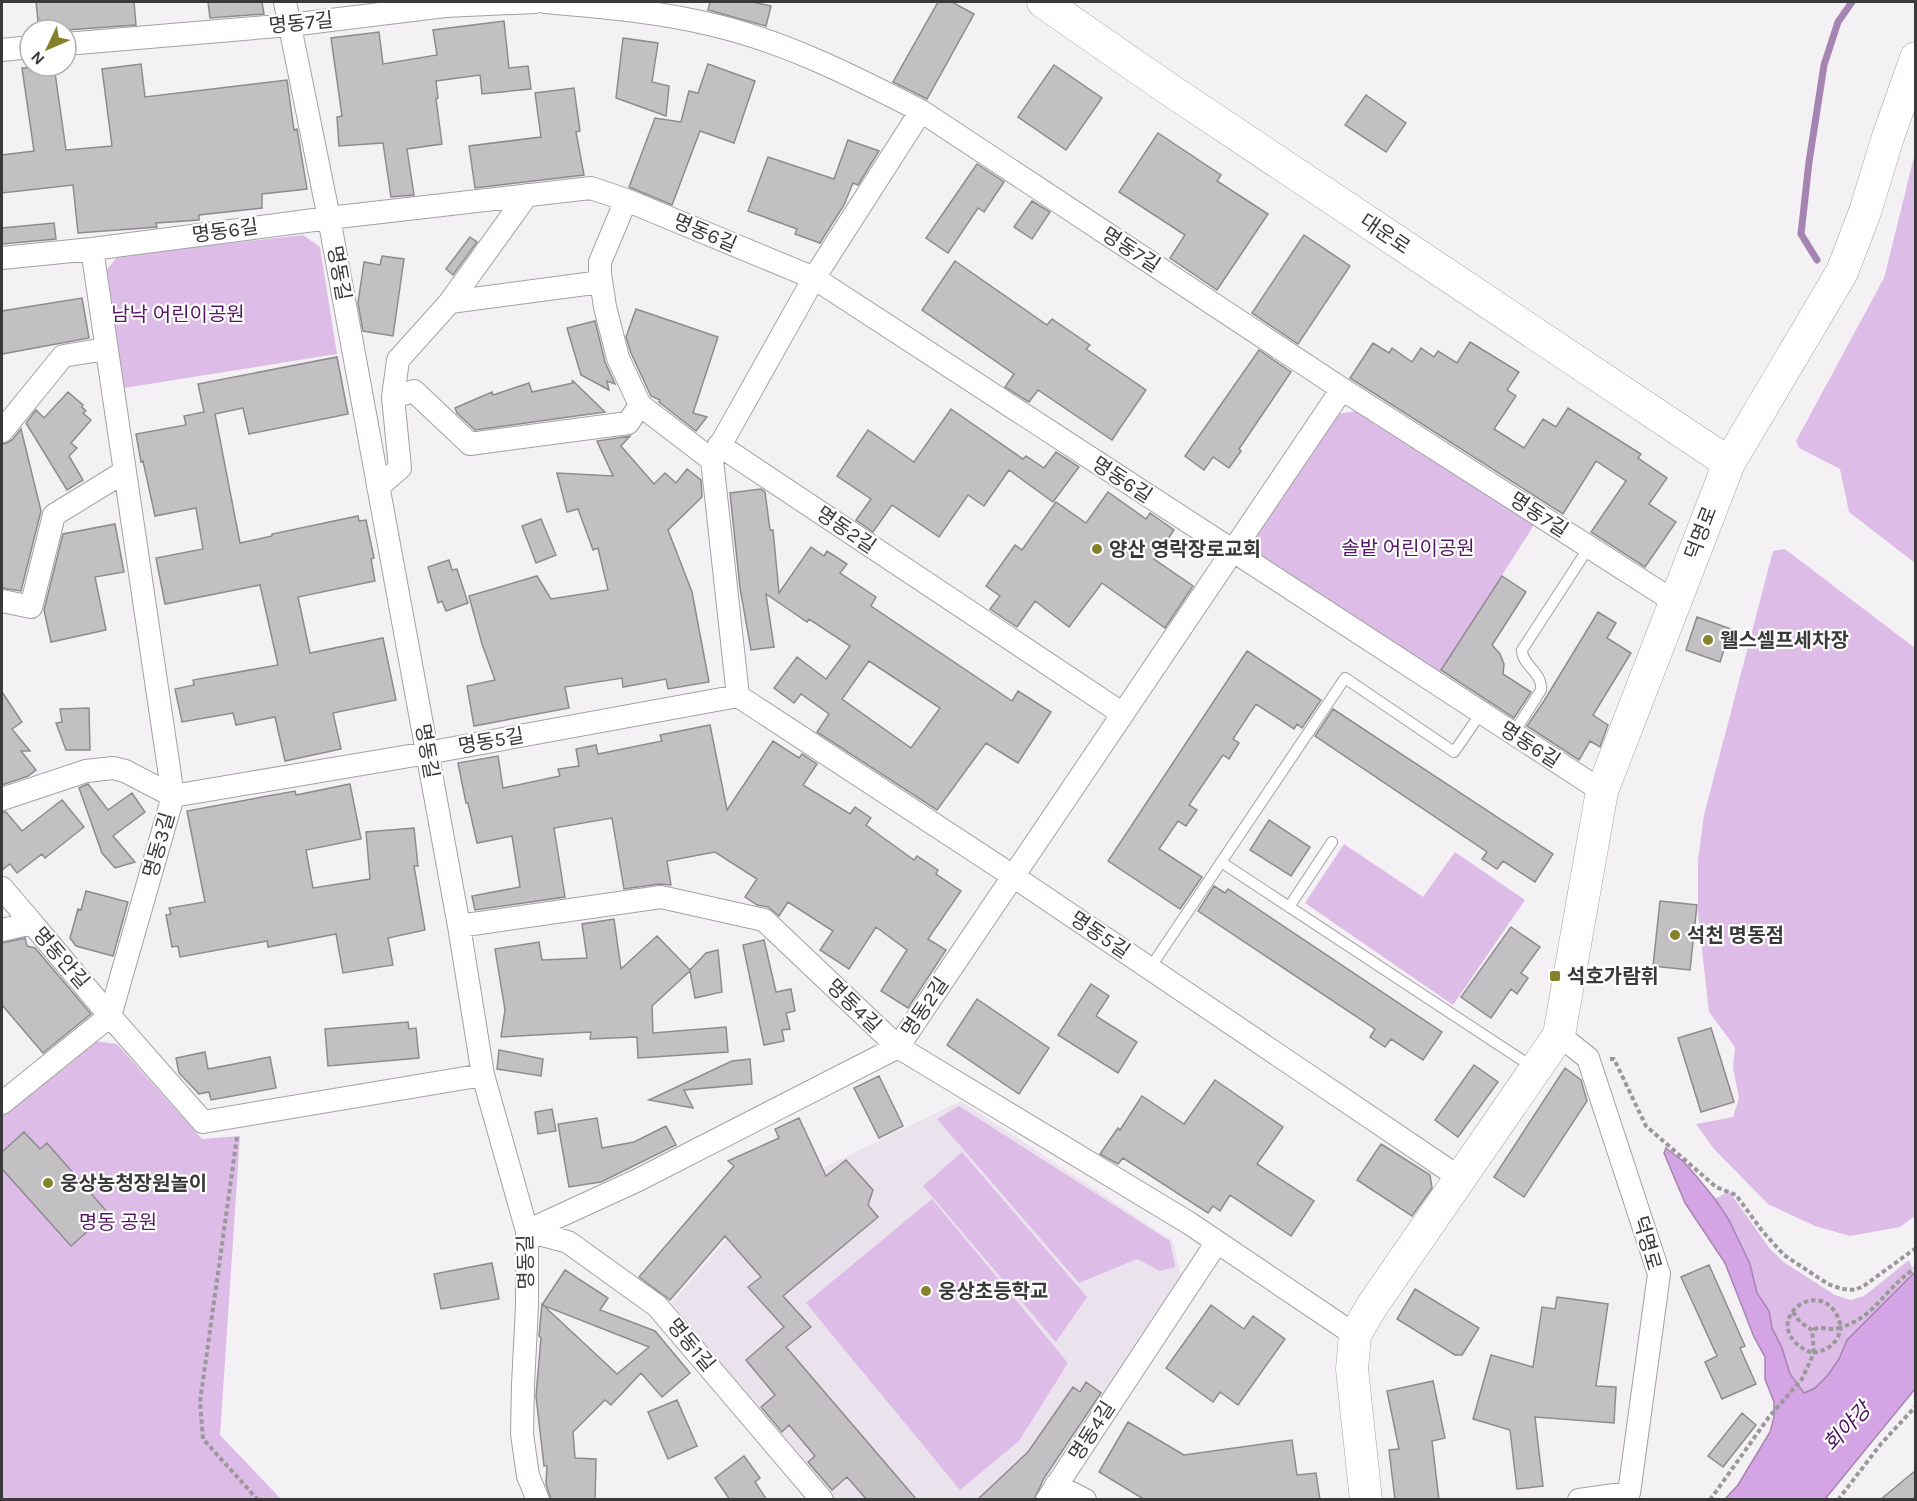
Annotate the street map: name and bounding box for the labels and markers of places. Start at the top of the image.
place label: 양산 영락장로교회 [1109,538,1261,561]
marker: 양산 영락장로교회 [1090,542,1104,556]
place label: 웰스셀프세차장 [1720,629,1849,652]
marker: 웰스셀프세차장 [1701,633,1715,647]
place label: 석천 명동점 [1687,924,1784,947]
marker: 석천 명동점 [1668,928,1682,942]
place label: 석호가람휘 [1567,965,1659,988]
marker: 석호가람휘 [1548,969,1562,983]
place label: 웅상농청장원놀이 [60,1172,207,1195]
marker: 웅상농청장원놀이 [41,1176,55,1190]
place label: 웅상초등학교 [938,1280,1048,1303]
marker: 웅상초등학교 [919,1284,933,1298]

